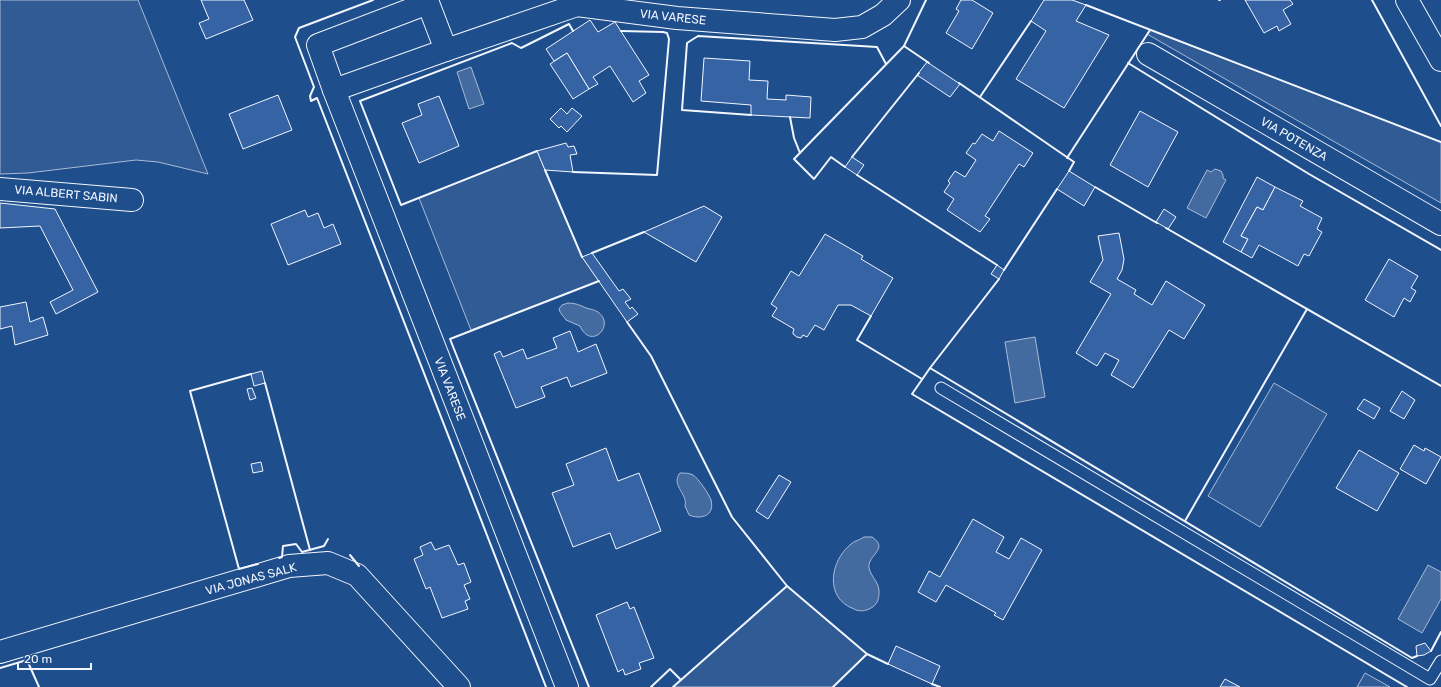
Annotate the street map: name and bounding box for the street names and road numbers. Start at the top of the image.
street label: VIA VARESE [639,7,707,27]
street label: VIA POTENZA [1258,114,1330,164]
street label: VIA ALBERT SABIN [14,182,118,206]
street label: VIA VARESE [432,355,468,423]
street label: VIA JONAS SALK [204,560,299,598]

